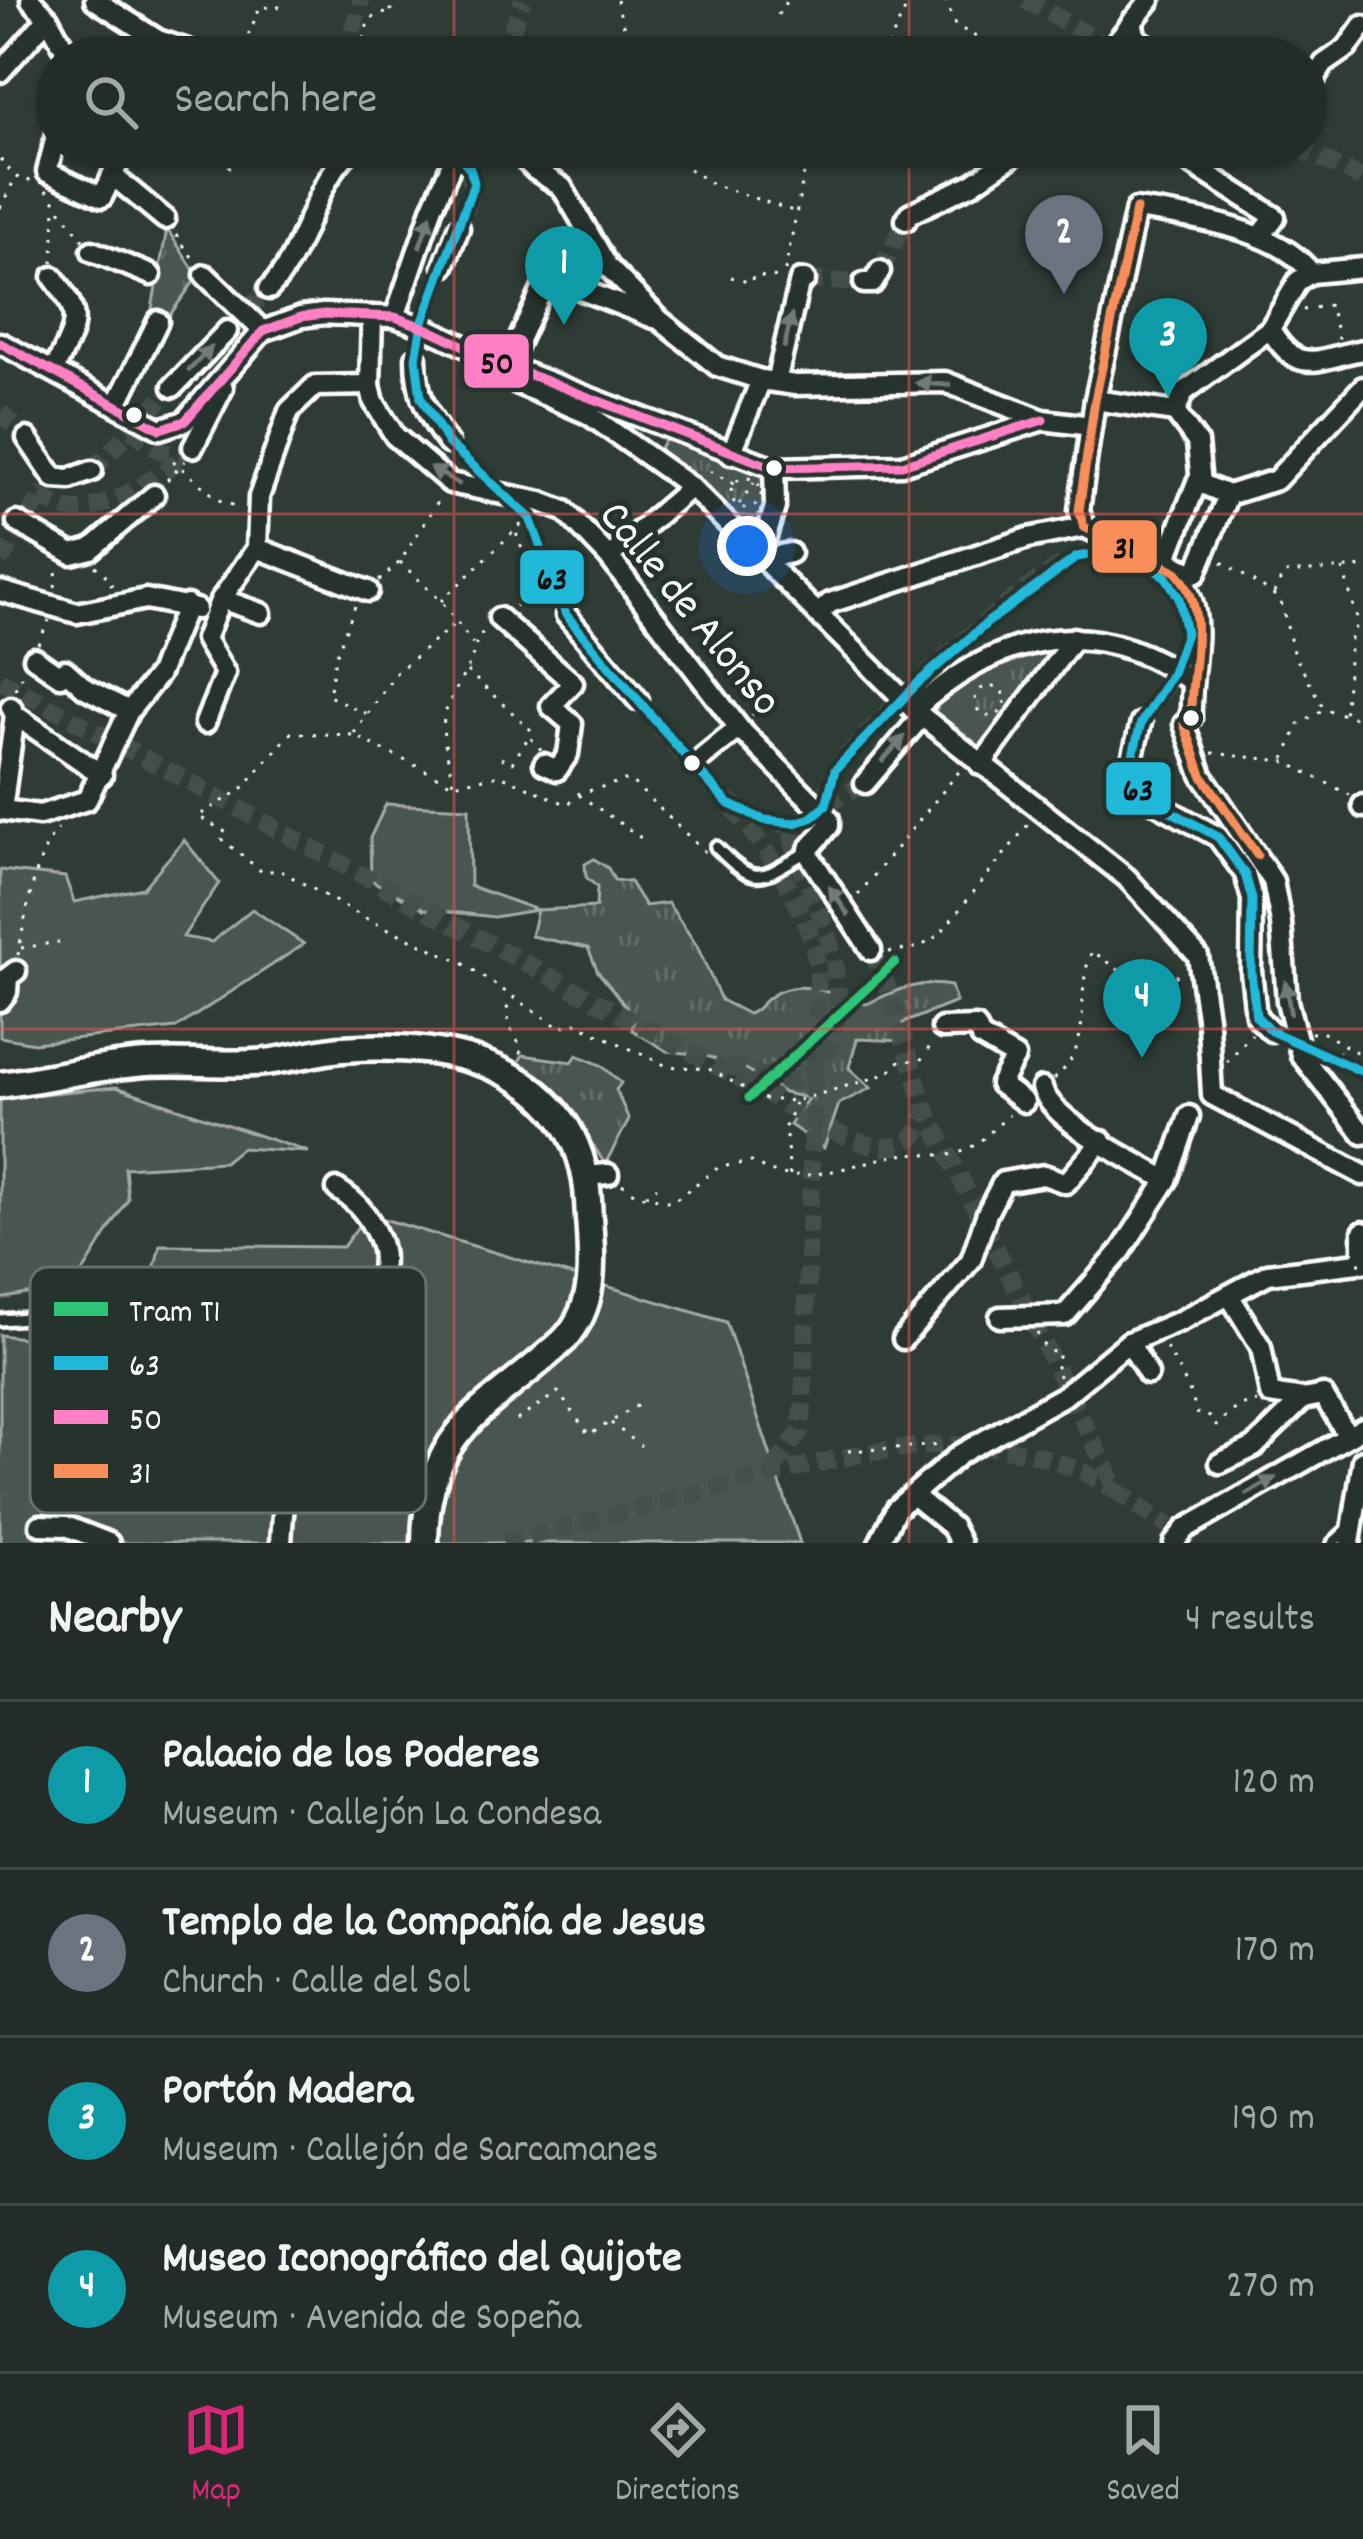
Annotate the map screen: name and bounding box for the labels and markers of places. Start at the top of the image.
pin: 2 [1025,195,1103,294]
pin: 1 [525,226,603,325]
pin: 3 [1129,298,1207,397]
unlabelled marker [123,404,145,426]
unlabelled marker [763,457,785,479]
unlabelled marker [1180,707,1202,729]
unlabelled marker [681,752,703,774]
pin: 4 [1103,959,1181,1058]

